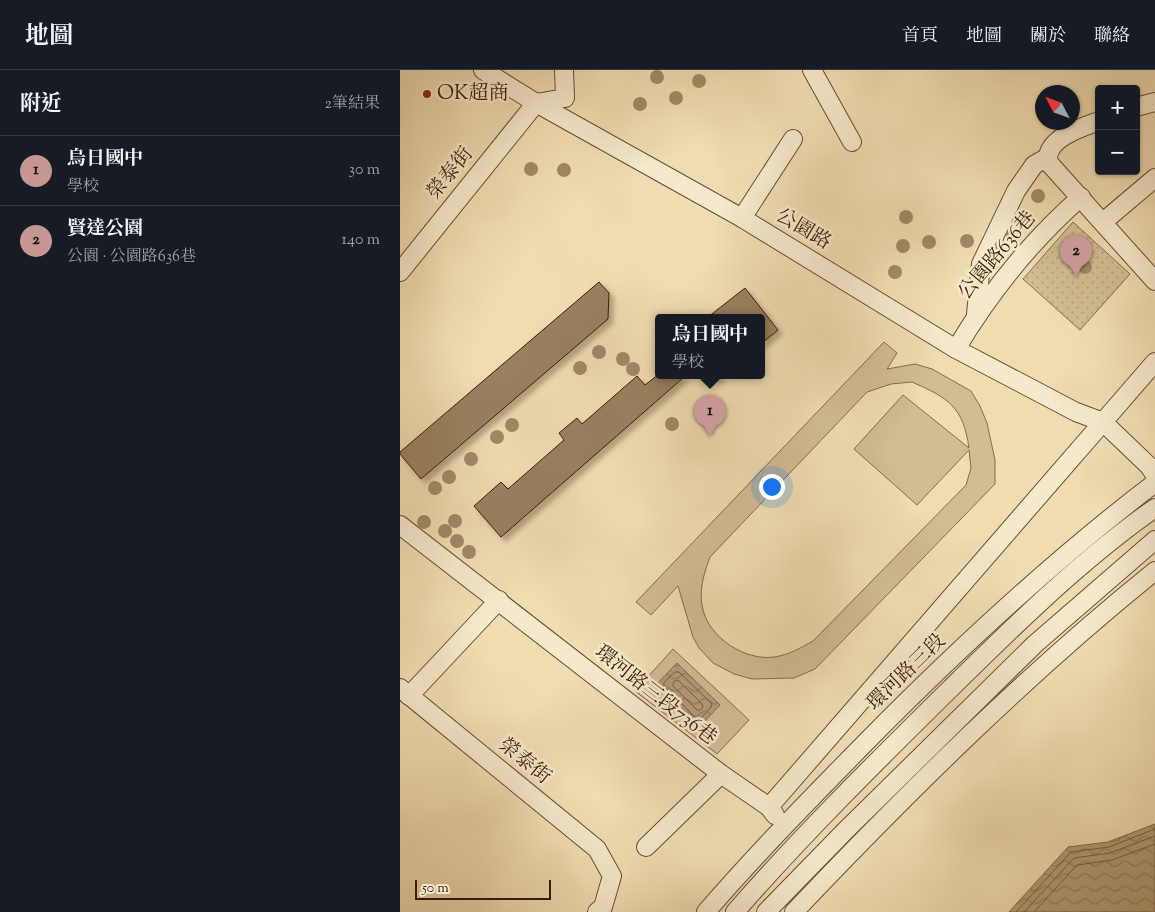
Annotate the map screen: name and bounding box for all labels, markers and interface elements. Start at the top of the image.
text: 地圖 [25,20,73,54]
text: 首頁 [902,24,938,50]
text: 地圖 [966,24,1002,50]
text: 關於 [1030,24,1066,50]
text: 聯絡 [1094,24,1130,50]
place label: OK超商 [437,80,509,109]
north arrow [1035,85,1080,130]
map controls [1095,85,1140,175]
button: + [1095,85,1140,130]
marker: OK超商 [421,88,433,100]
text: 附近 [20,90,62,120]
text: 2筆結果 [325,93,380,116]
button: − [1095,130,1140,175]
street label: 榮泰街 [421,142,481,206]
text: 烏日國中 [67,146,143,173]
text: 1 [33,159,39,182]
text: 30 m [349,159,380,182]
text: 學校 [67,176,99,199]
street label: 公園路 [770,202,836,258]
street label: 公園路636巷 [952,205,1044,307]
text: 賢達公園 [67,216,143,243]
text: 2 [32,229,40,252]
text: 140 m [342,229,380,252]
pin: 2 [1060,235,1092,276]
text: 公園 · 公園路636巷 [67,246,196,269]
popup [655,314,765,379]
text: 烏日國中 [672,322,748,349]
text: 學校 [672,352,704,375]
pin: 1 [694,395,726,436]
your location [759,474,785,500]
street label: 環河路三段 [861,628,953,718]
street label: 環河路三段736巷 [588,639,722,753]
street label: 榮泰街 [492,732,556,792]
scale bar [415,877,551,900]
text: 50 m [422,879,449,899]

